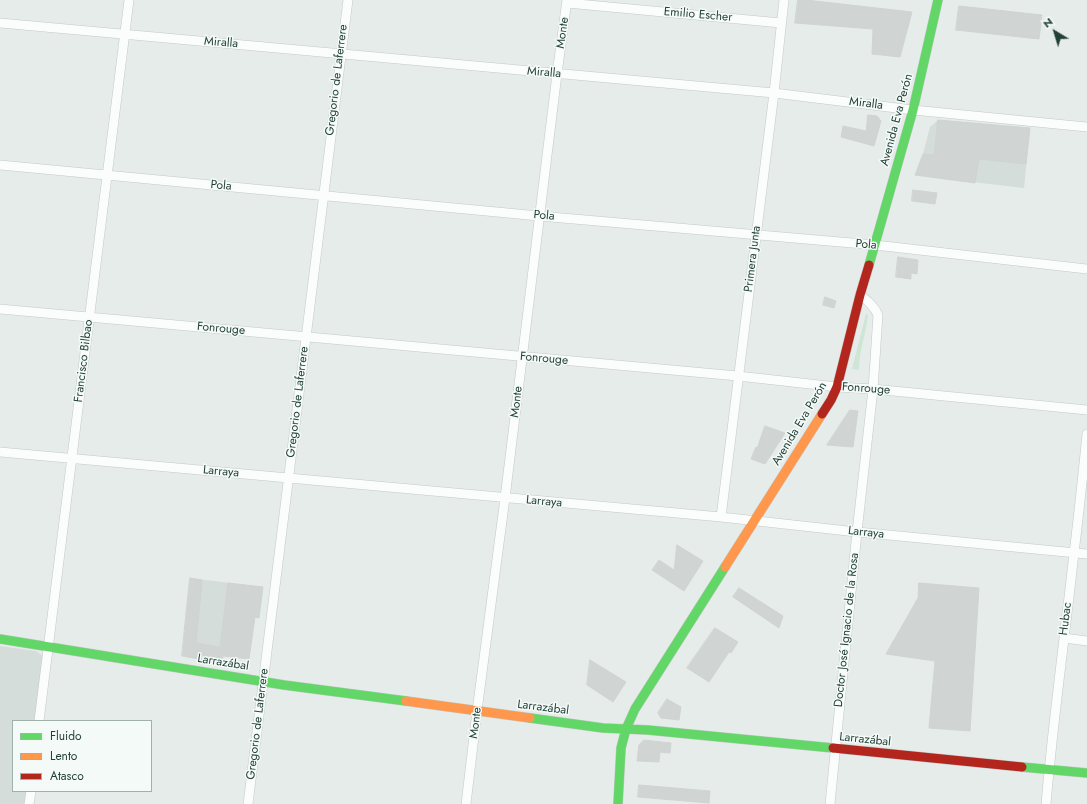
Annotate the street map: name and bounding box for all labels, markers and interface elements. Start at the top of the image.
street label: Emilio Escher [663,5,733,25]
north arrow [1035,12,1075,52]
text: N [1039,14,1056,32]
street label: Monte [554,16,572,50]
street label: Gregorio de Laferrere [323,24,351,136]
street label: Miralla [203,34,239,52]
street label: Miralla [526,64,562,82]
street label: Avenida Eva Perón [878,72,916,168]
street label: Miralla [848,95,884,113]
street label: Pola [210,178,232,194]
street label: Pola [533,208,555,224]
street label: Primera Junta [742,225,764,293]
street label: Pola [855,237,877,253]
street label: Francisco Bilbao [72,319,96,403]
street label: Fonrouge [196,320,246,338]
street label: Gregorio de Laferrere [284,346,312,458]
street label: Fonrouge [519,350,569,368]
street label: Avenida Eva Perón [769,380,831,468]
street label: Fonrouge [841,380,891,398]
street label: Monte [508,385,526,419]
street label: Larraya [202,463,240,481]
street label: Larraya [525,493,563,511]
street label: Larraya [847,524,885,542]
street label: Doctor José Ignacio de la Rosa [832,552,862,708]
street label: Hubac [1057,602,1075,636]
street label: Larrazábal [196,652,250,674]
street label: Gregorio de Laferrere [244,668,272,780]
street label: Larrazábal [516,698,570,718]
street label: Monte [467,706,485,740]
legend [12,720,152,792]
text: Fluido [50,727,82,745]
street label: Larrazábal [838,730,892,750]
text: Lento [50,747,77,765]
text: Atasco [50,767,84,785]

